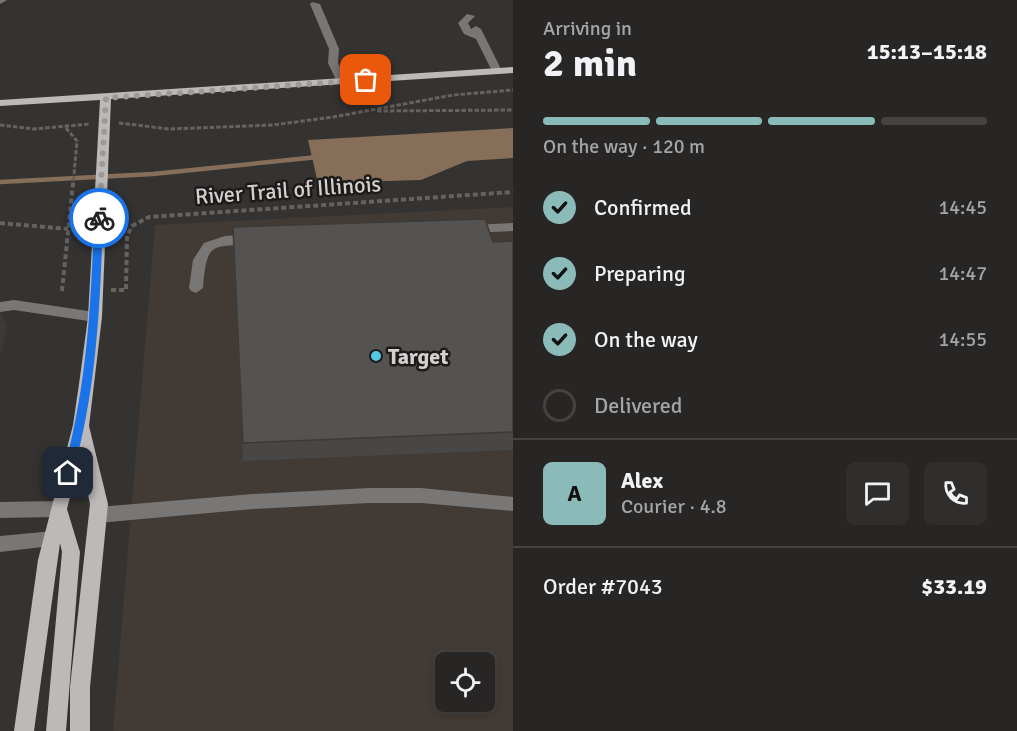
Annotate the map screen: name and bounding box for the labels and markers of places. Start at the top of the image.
pin [340,54,391,105]
place label: Target [388,343,448,370]
marker: Target [369,349,383,363]
pin [42,447,93,498]

